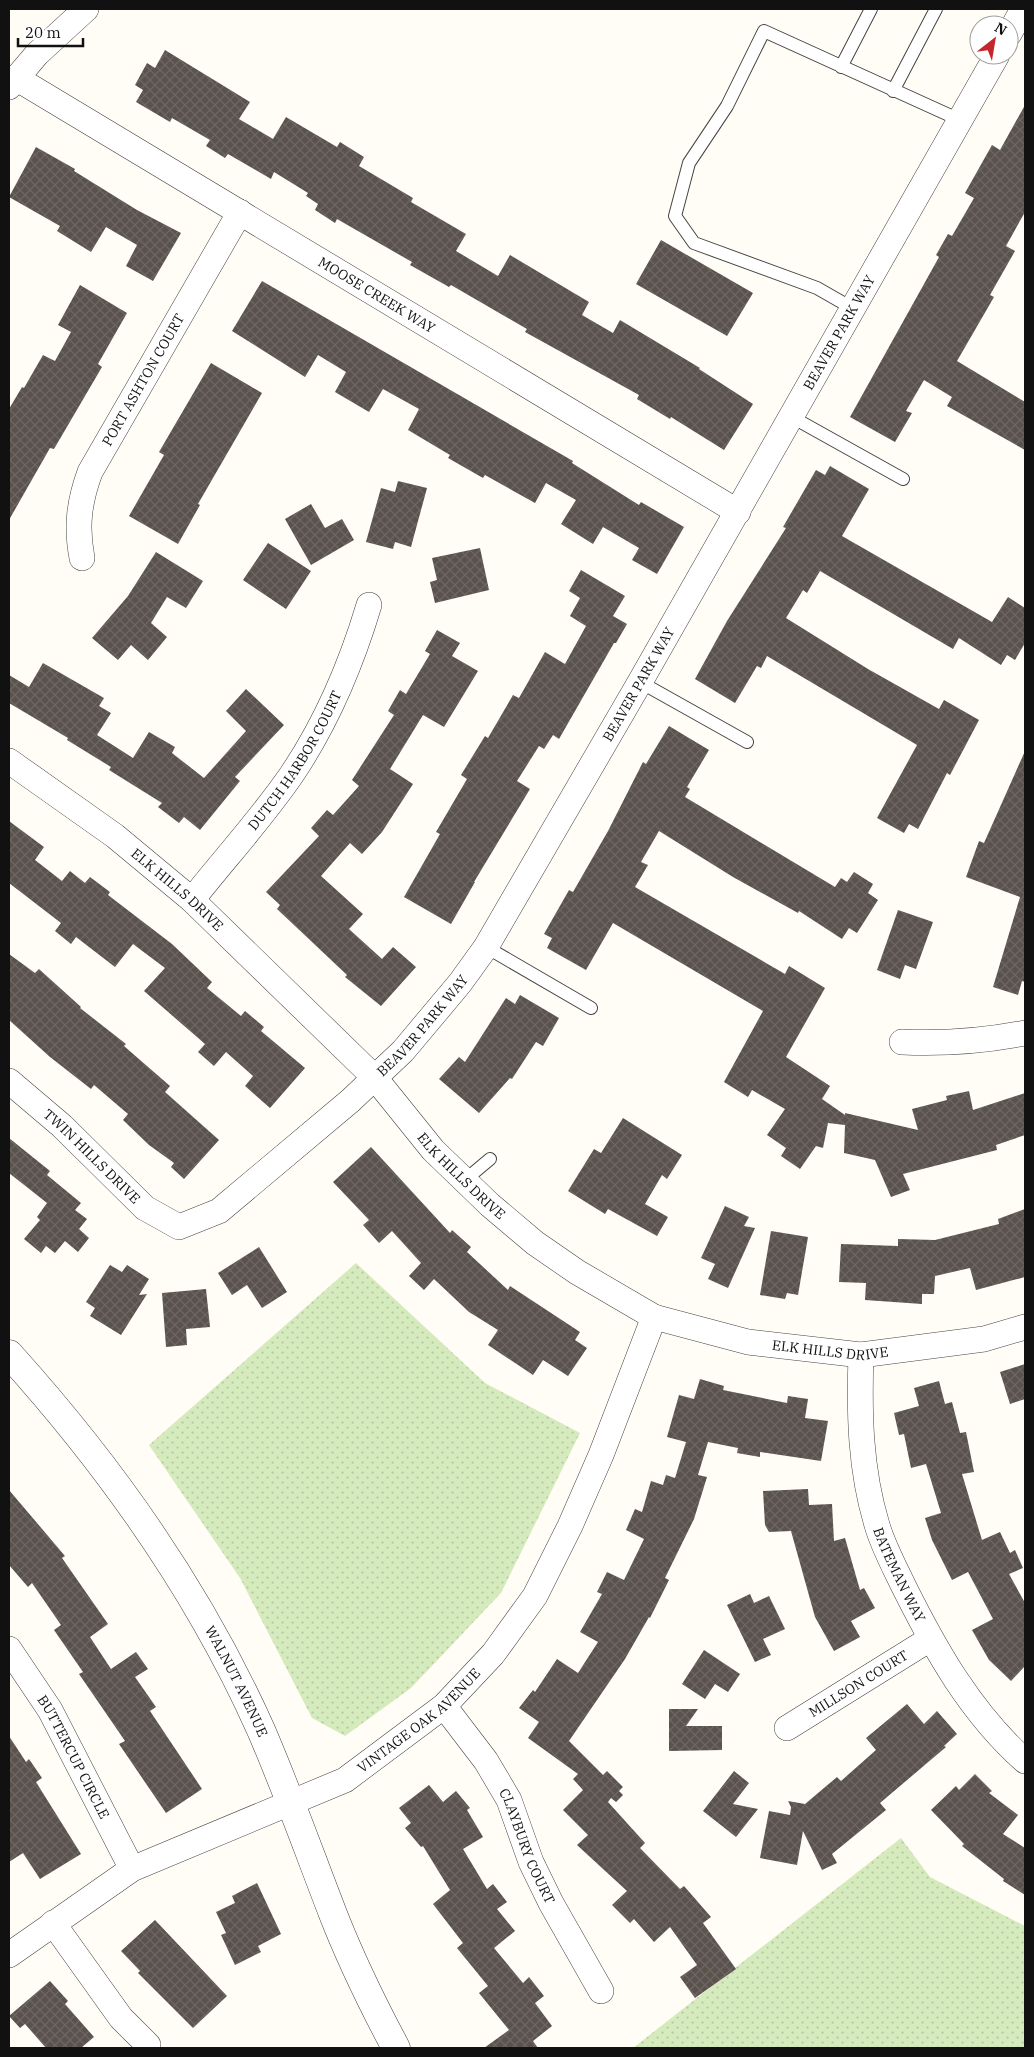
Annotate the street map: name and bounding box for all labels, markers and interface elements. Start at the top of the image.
scale bar [18,15,82,47]
north arrow [969,15,1019,65]
text: N [991,18,1010,39]
text: 20 m [25,23,61,42]
street label: MOOSE CREEK WAY [315,253,439,337]
street label: BEAVER PARK WAY [799,272,879,393]
street label: PORT ASHTON COURT [98,310,188,449]
street label: BEAVER PARK WAY [598,624,678,745]
street label: DUTCH HARBOR COURT [244,688,346,834]
street label: ELK HILLS DRIVE [127,844,227,935]
street label: BEAVER PARK WAY [373,971,472,1080]
street label: TWIN HILLS DRIVE [40,1105,144,1207]
street label: ELK HILLS DRIVE [413,1129,509,1223]
street label: ELK HILLS DRIVE [771,1336,889,1364]
street label: BATEMAN WAY [869,1525,929,1625]
street label: WALNUT AVENUE [201,1623,272,1740]
street label: MILLSON COURT [805,1646,911,1721]
street label: VINTAGE OAK AVENUE [354,1664,484,1777]
street label: BUTTERCUP CIRCLE [33,1691,114,1822]
street label: CLAYBURY COURT [495,1785,559,1907]

